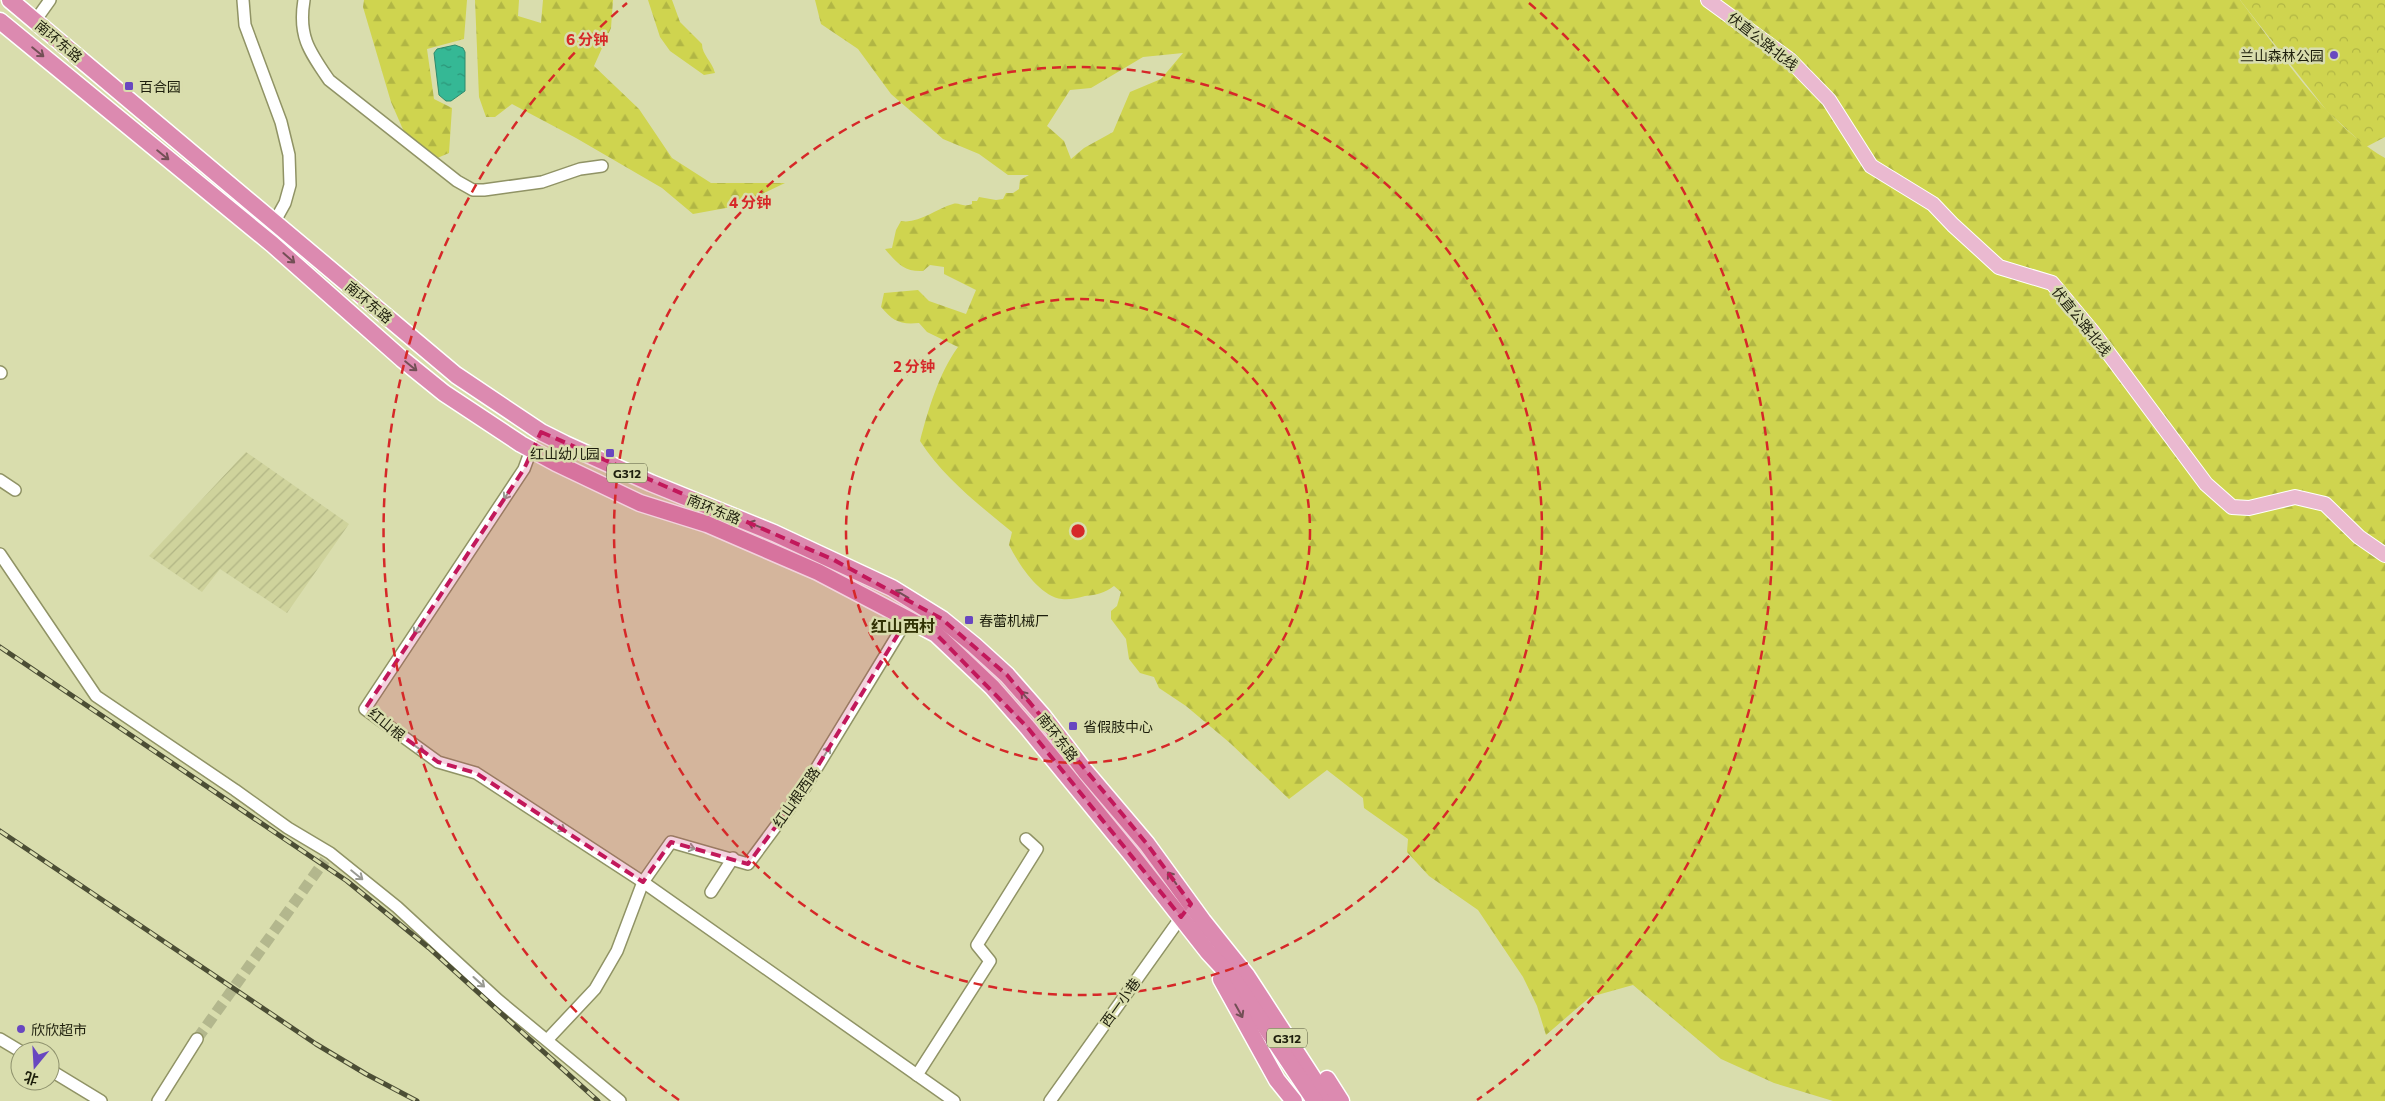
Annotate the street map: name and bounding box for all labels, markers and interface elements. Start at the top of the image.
street label: 伏直公路北线 [1725,8,1801,74]
street label: 南环东路 [32,16,86,66]
text: 6 分钟 [566,30,608,48]
one-way arrow [31,46,44,58]
place label: 兰山森林公园 [2240,47,2324,64]
marker: 兰山森林公园 [2328,49,2340,61]
place label: 百合园 [139,78,181,95]
marker: 百合园 [123,80,135,92]
one-way arrow [157,149,170,161]
text: 4 分钟 [729,193,771,211]
one-way arrow [282,253,295,264]
street label: 南环东路 [342,277,396,327]
street label: 伏直公路北线 [2049,283,2115,359]
text: 2 分钟 [893,357,935,375]
one-way arrow [404,360,417,371]
place label: 红山幼儿园 [530,445,600,462]
marker: 红山幼儿园 [604,447,616,459]
road number: G312 [607,463,647,482]
one-way arrow [503,485,513,499]
street label: 南环东路 [685,491,743,527]
one-way arrow [748,520,763,530]
centre of rings [1069,522,1087,540]
one-way arrow [896,589,910,599]
place label: 春蕾机械厂 [979,612,1049,629]
marker: 春蕾机械厂 [963,614,975,626]
district label: 红山西村 [871,616,935,635]
one-way arrow [412,621,423,635]
one-way arrow [1021,691,1032,704]
street label: 红山根 [365,704,409,744]
street label: 南环东路 [1034,710,1082,764]
place label: 省假肢中心 [1083,718,1153,735]
marker: 省假肢中心 [1067,720,1079,732]
one-way arrow [411,743,425,753]
one-way arrow [821,747,831,761]
street label: 红山根西路 [769,763,823,831]
one-way arrow [551,822,565,832]
one-way arrow [680,842,696,852]
one-way arrow [350,869,363,880]
one-way arrow [1167,872,1178,885]
street label: 西一小巷 [1097,974,1143,1030]
one-way arrow [472,976,485,988]
one-way arrow [1234,1003,1244,1018]
place label: 欣欣超市 [31,1021,87,1038]
marker: 欣欣超市 [15,1023,27,1035]
road number: G312 [1267,1028,1307,1048]
north arrow [10,1041,60,1091]
text: 北 [22,1069,40,1089]

